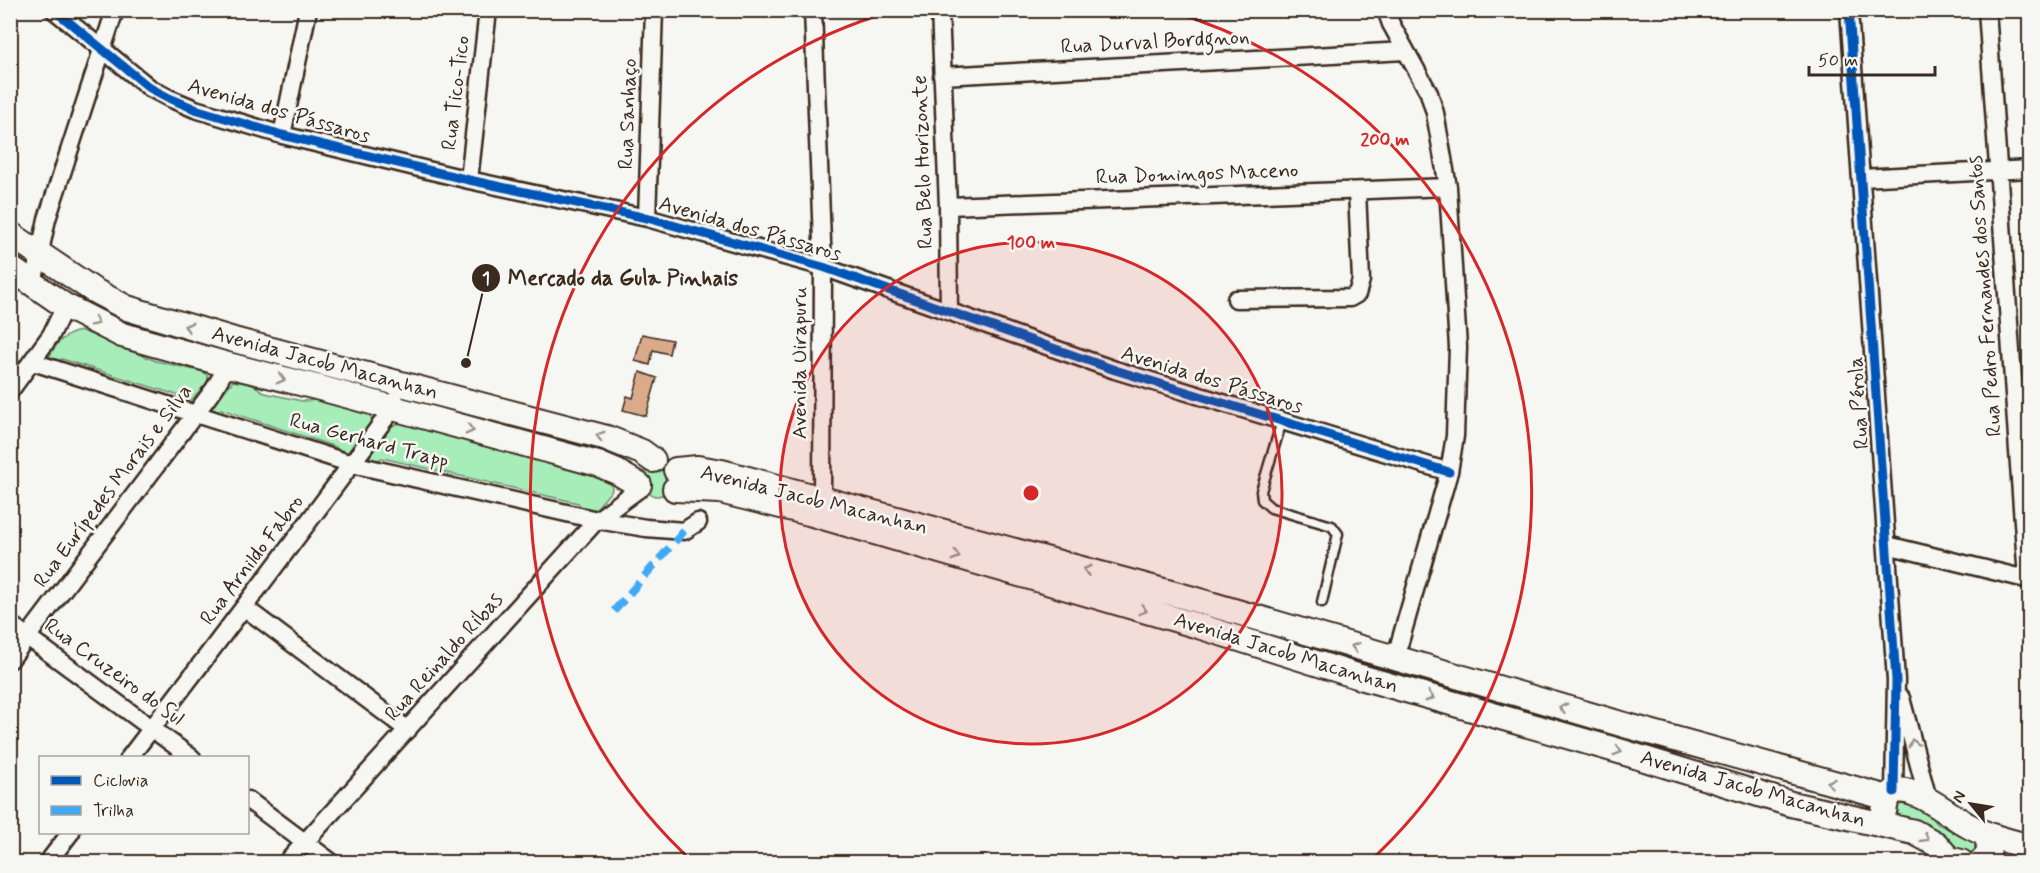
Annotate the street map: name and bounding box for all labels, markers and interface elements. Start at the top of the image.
street label: Rua Durval Bordgnon [1060,23,1250,63]
street label: Rua Tico-Tico [435,34,477,152]
scale bar [1809,39,1935,77]
text: 50 m [1818,49,1858,73]
street label: Rua Sanhaço [612,58,644,170]
street label: Avenida dos Pássaros [185,72,373,150]
street label: Rua Belo Horizonte [906,75,940,249]
text: 200 m [1360,128,1410,152]
street label: Rua Pedro Fernandes dos Santos [1961,154,2009,438]
street label: Rua Domingos Maceno [1095,156,1299,192]
street label: Avenida dos Pássaros [656,190,844,268]
text: 100 m [1007,231,1055,255]
callout: Mercado da Gula Pinhais [471,258,746,298]
text: Mercado da Gula Pinhais [508,265,738,293]
text: 1 [482,267,490,291]
street label: Avenida Uirapuru [786,287,814,439]
one-way arrow [89,314,100,326]
street label: Avenida Jacob Macanhan [209,319,441,407]
one-way arrow [184,322,194,334]
street label: Avenida dos Pássaros [1118,339,1306,421]
street label: Rua Pérola [1842,356,1876,450]
one-way arrow [276,371,286,384]
street label: Rua Eurípedes Morais e Silva [27,379,199,593]
street label: Rua Gerhard Trapp [286,406,452,476]
one-way arrow [464,422,474,435]
one-way arrow [595,431,606,443]
street label: Avenida Jacob Macanhan [698,458,930,542]
centre of rings [1021,483,1041,503]
street label: Rua Arnildo Fabro [194,489,310,631]
one-way arrow [950,549,961,561]
one-way arrow [1082,565,1093,577]
street label: Rua Reinaldo Ribas [379,586,509,728]
one-way arrow [1138,603,1148,615]
street label: Avenida Jacob Macanhan [1170,606,1402,700]
street label: Rua Cruzeiro do Sul [38,612,190,732]
one-way arrow [1350,642,1361,654]
one-way arrow [1425,690,1435,702]
one-way arrow [1558,702,1568,715]
one-way arrow [1908,738,1920,748]
street label: Avenida Jacob Macanhan [1637,743,1869,835]
one-way arrow [1612,744,1623,756]
legend [39,756,249,834]
text: Ciclovia [93,769,149,793]
north arrow [1941,774,2001,834]
one-way arrow [1826,777,1836,790]
text: N [1948,787,1971,807]
text: Trilha [93,799,134,823]
one-way arrow [1919,831,1929,842]

